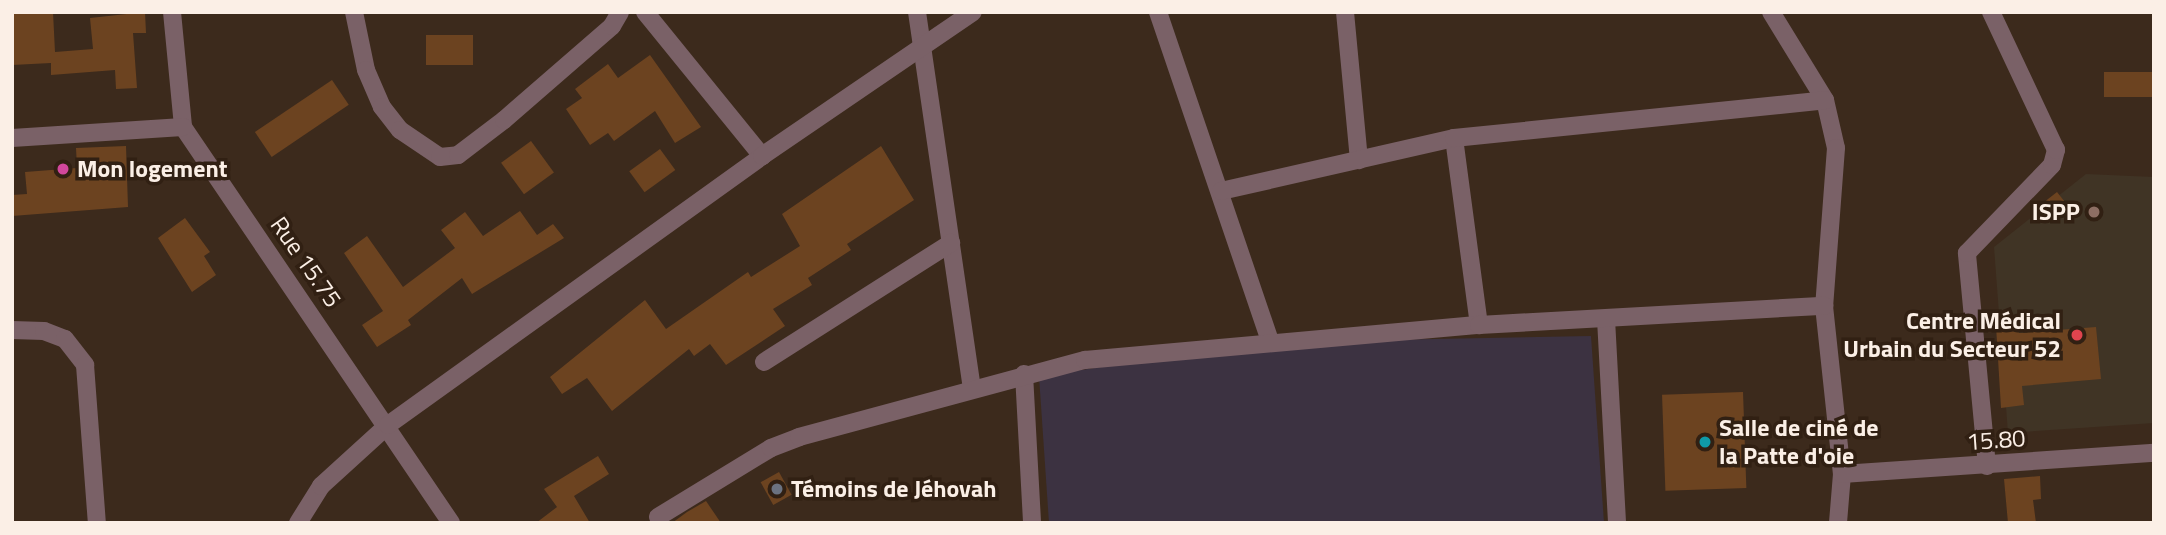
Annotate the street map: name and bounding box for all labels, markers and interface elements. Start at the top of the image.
place label: Mon logement [77,155,227,183]
marker: Mon logement [55,161,71,177]
place label: ISPP [2032,198,2080,226]
marker: ISPP [2086,204,2102,220]
street label: Rue 15.75 [264,211,348,313]
place label: Centre Médical Urbain du Secteur 52 [1843,307,2061,363]
marker: Centre Médical Urbain du Secteur 52 [2067,325,2087,345]
place label: Salle de ciné de la Patte d'oie [1719,414,1879,470]
street label: 15.80 [1966,424,2026,456]
marker: Salle de ciné de la Patte d'oie [1697,434,1713,450]
place label: Témoins de Jéhovah [791,475,996,503]
marker: Témoins de Jéhovah [769,481,785,497]

